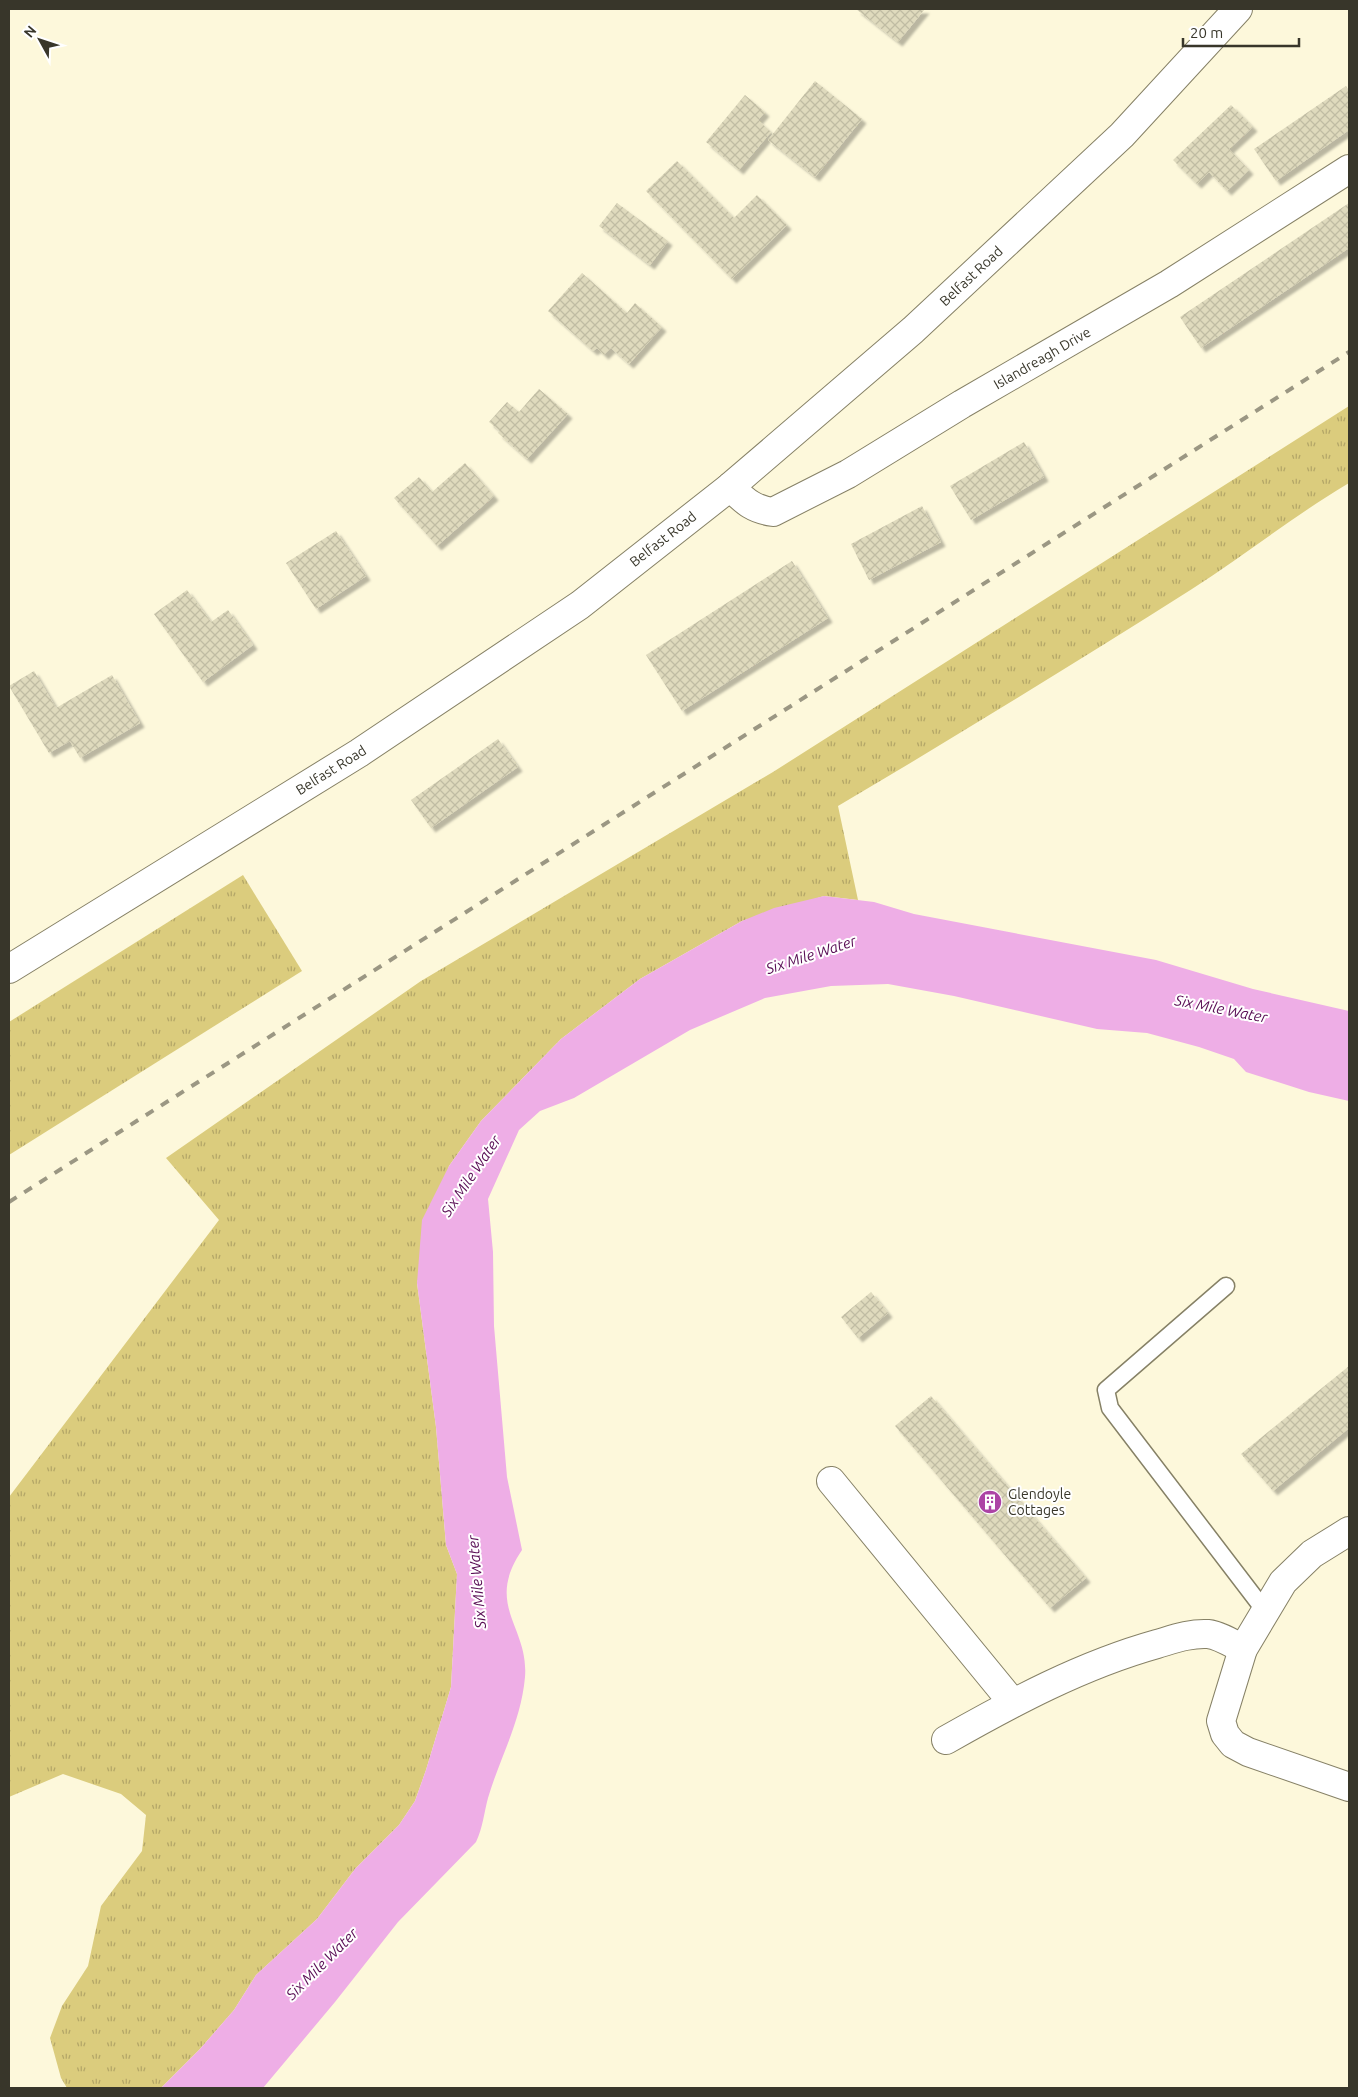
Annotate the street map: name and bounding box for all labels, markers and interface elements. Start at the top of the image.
north arrow [15,15,65,65]
scale bar [1183,15,1299,47]
text: N [21,22,40,41]
text: 20 m [1190,24,1223,41]
street label: Belfast Road [936,243,1006,309]
street label: Islandreagh Drive [991,324,1093,392]
street label: Belfast Road [627,508,699,570]
street label: Belfast Road [293,742,369,798]
water label: Six Mile Water [763,932,859,977]
water label: Six Mile Water [1172,991,1270,1026]
water label: Six Mile Water [437,1131,505,1220]
place label: Glendoyle Cottages [1008,1486,1071,1518]
building icon: Glendoyle Cottages [977,1489,1003,1515]
water label: Six Mile Water [464,1533,489,1631]
water label: Six Mile Water [282,1924,362,2004]

